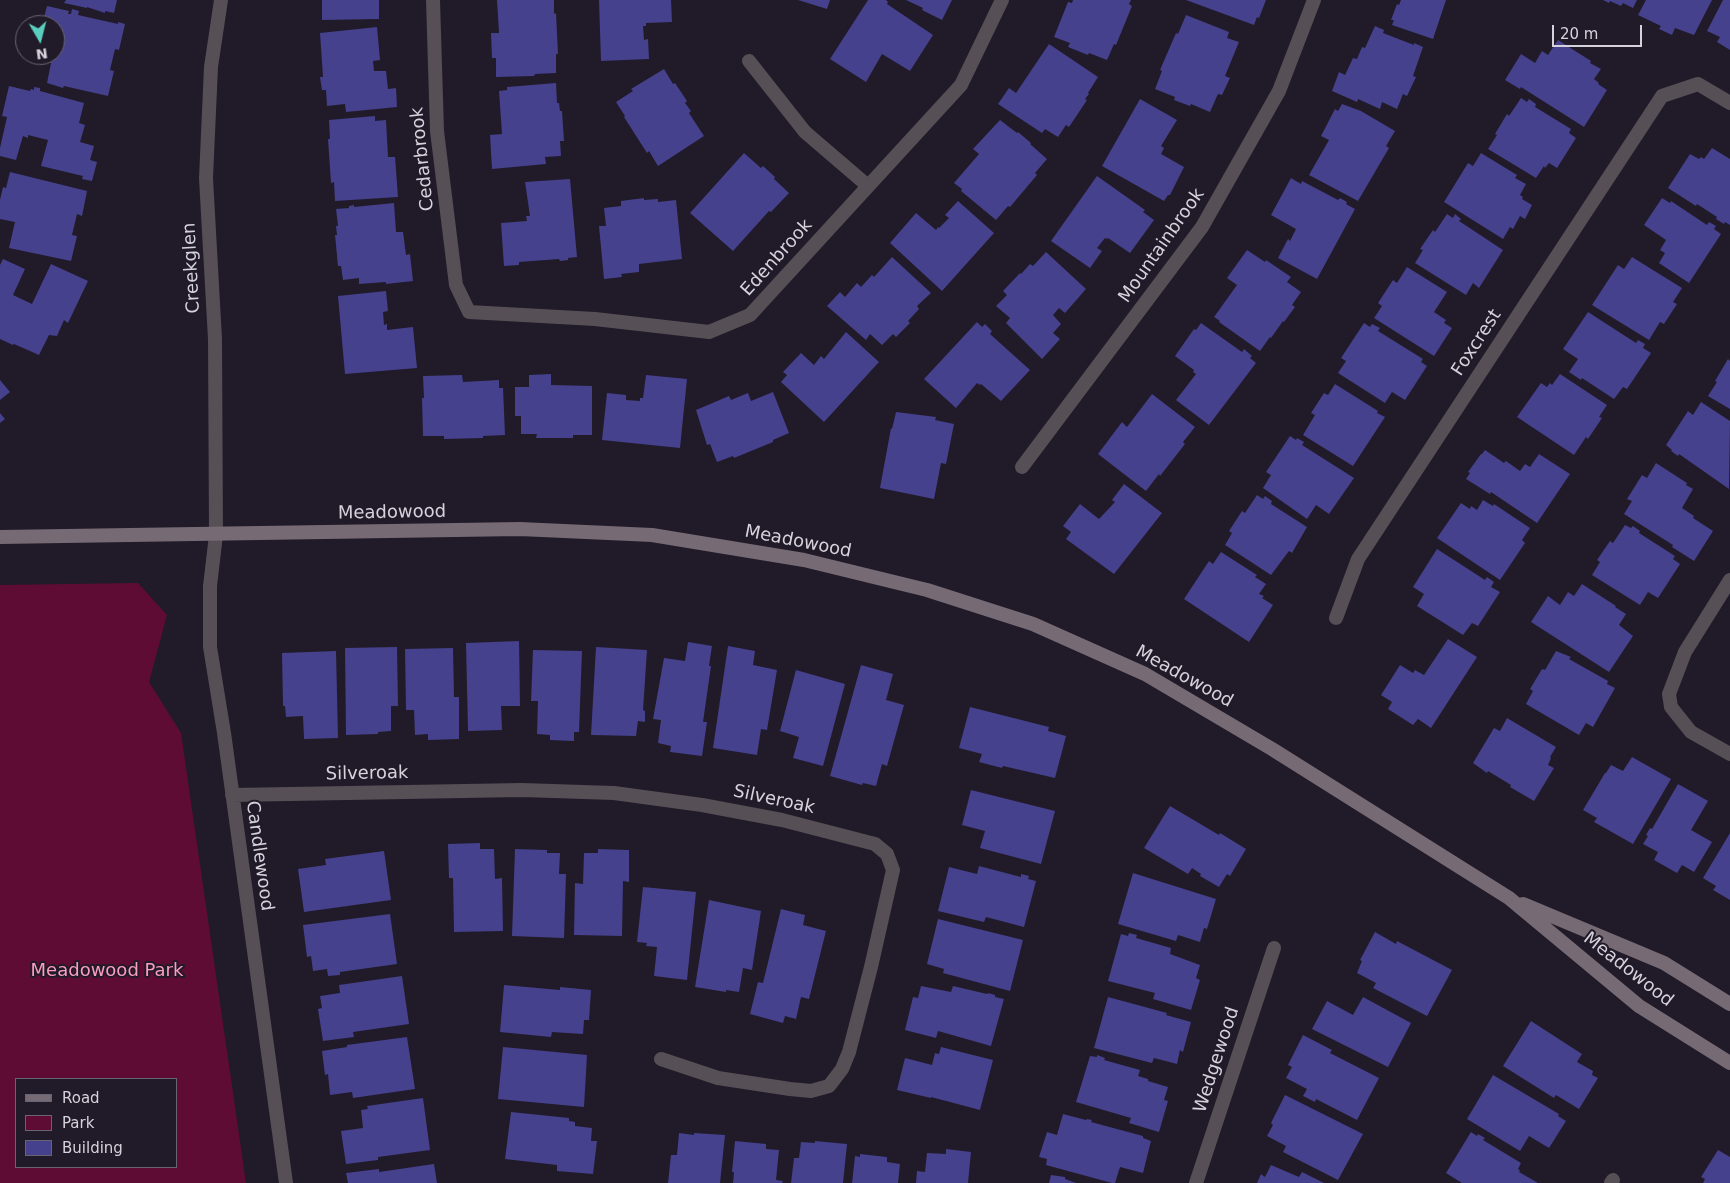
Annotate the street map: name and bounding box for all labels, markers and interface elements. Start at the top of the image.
north arrow [15,15,65,65]
scale bar [1555,15,1645,47]
text: 20 m [1560,25,1598,43]
text: N [35,45,49,63]
street label: Cedarbrook [407,106,439,212]
street label: Mountainbrook [1115,185,1209,307]
street label: Edenbrook [737,215,817,301]
street label: Creekglen [179,222,205,314]
street label: Foxcrest [1448,306,1506,380]
street label: Meadowood [338,501,446,525]
street label: Meadowood [743,521,853,563]
street label: Meadowood [1131,641,1237,713]
street label: Silveroak [326,762,408,786]
street label: Silveroak [731,781,817,819]
street label: Candlewood [241,800,277,912]
street label: Meadowood [1579,928,1677,1012]
park label: Meadowood Park [31,960,183,982]
street label: Wedgewood [1190,1004,1244,1116]
legend [15,1078,178,1168]
text: Road [62,1089,100,1107]
text: Park [62,1114,94,1132]
text: Building [62,1139,123,1157]

